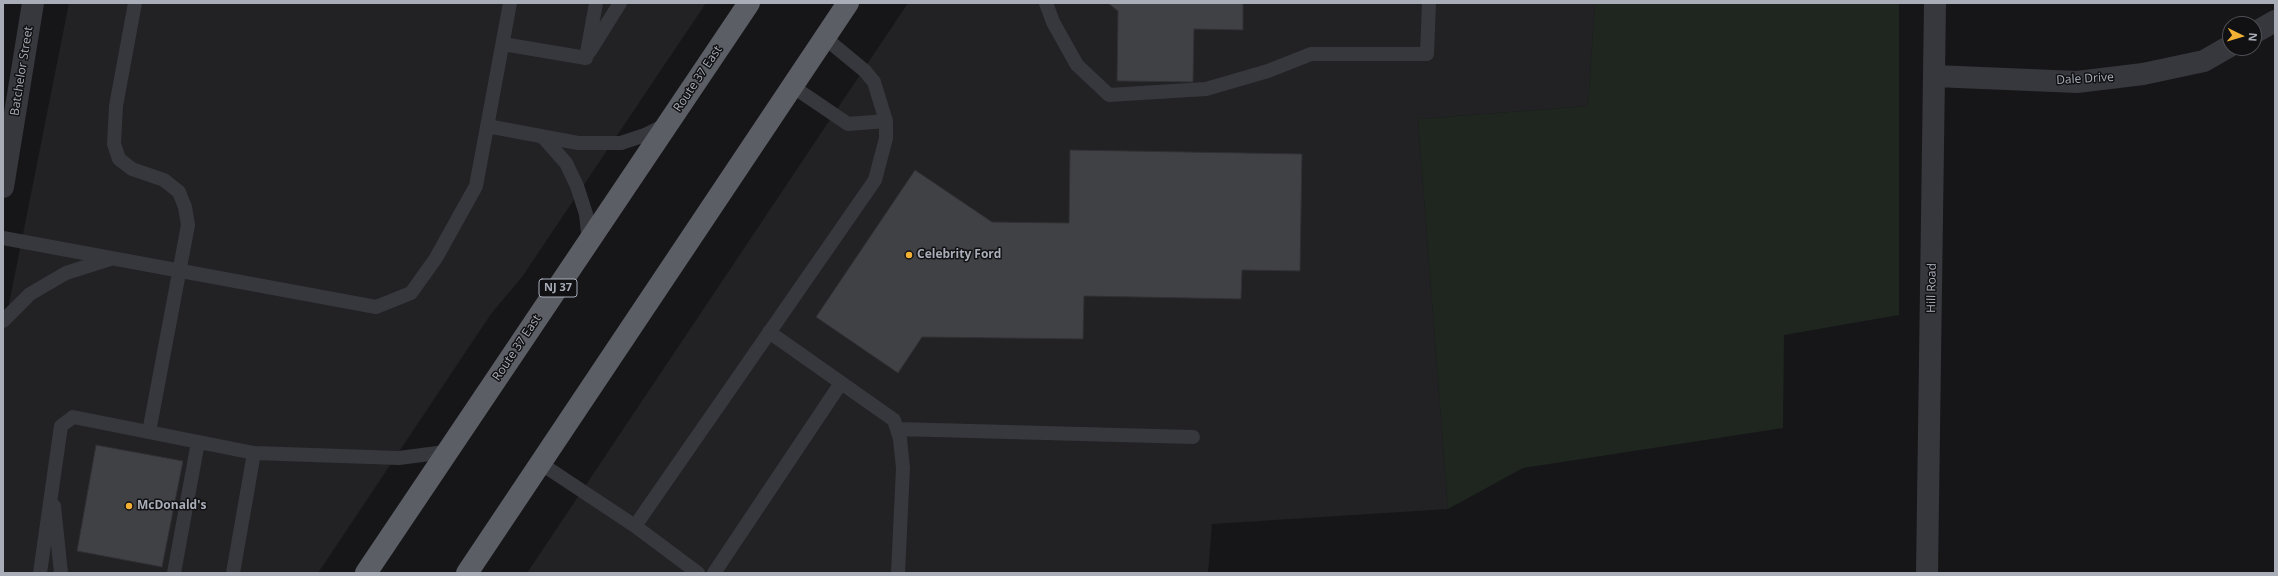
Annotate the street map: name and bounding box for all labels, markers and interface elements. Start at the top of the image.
north arrow [2222,16,2262,56]
street label: Batchelor Street [8,25,36,117]
text: N [2246,32,2261,42]
street label: Route 37 East [671,43,725,115]
street label: Dale Drive [2056,70,2114,88]
place label: Celebrity Ford [917,248,1001,262]
marker: Celebrity Ford [904,250,914,260]
street label: Hill Road [1924,263,1940,313]
road number: NJ 37 [539,279,577,297]
street label: Route 37 East [490,312,544,384]
place label: McDonald's [137,499,206,513]
marker: McDonald's [124,501,134,511]

